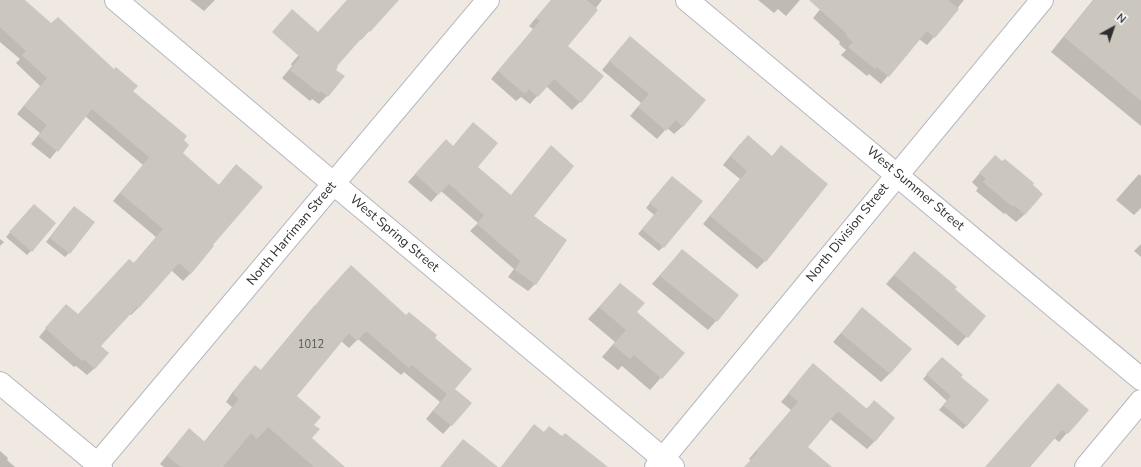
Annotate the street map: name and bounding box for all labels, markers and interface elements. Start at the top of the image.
north arrow [1093,8,1133,48]
text: N [1113,10,1129,27]
street label: West Summer Street [863,144,967,234]
street label: North Harriman Street [244,179,340,289]
street label: North Division Street [803,181,893,285]
street label: West Spring Street [346,192,442,276]
house number: 1012 [298,338,324,352]

